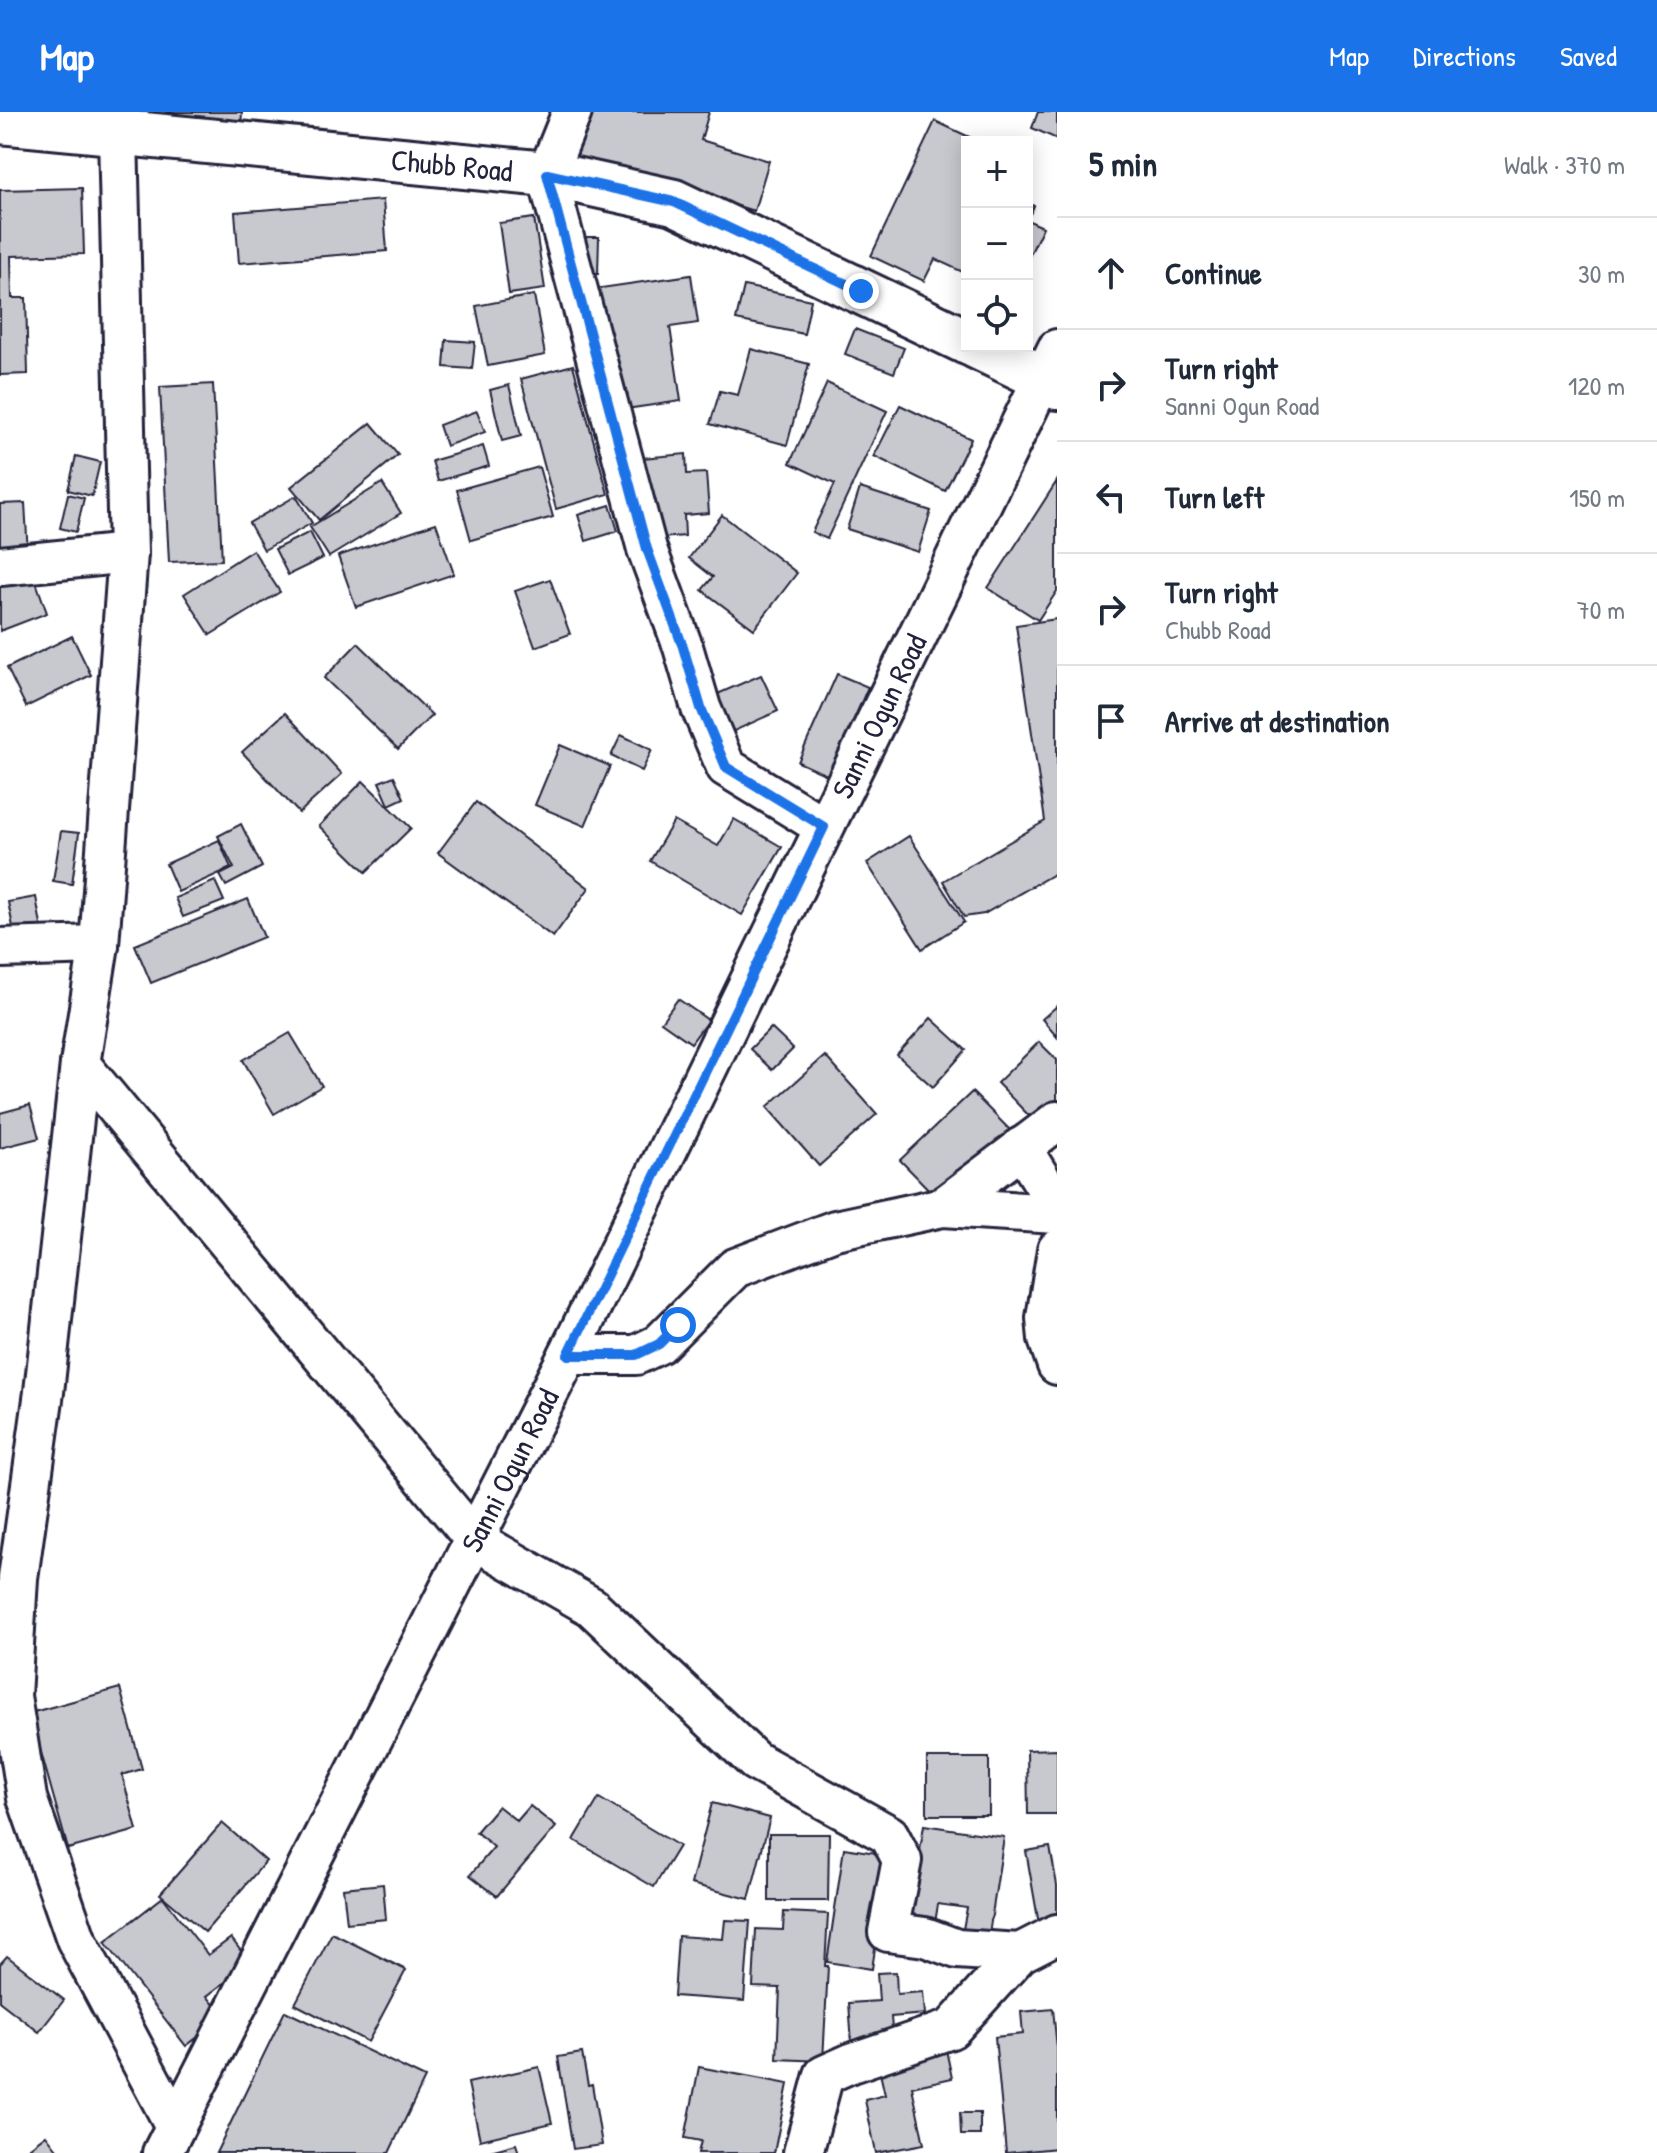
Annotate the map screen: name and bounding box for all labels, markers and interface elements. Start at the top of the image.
text: Map [40,30,94,82]
text: Map [1329,37,1369,75]
text: Directions [1413,37,1516,75]
text: Saved [1560,37,1617,75]
map controls [961,136,1033,352]
button: + [961,136,1033,208]
street label: Chubb Road [389,139,515,191]
text: 5 min [1089,141,1157,187]
text: Walk · 370 m [1504,147,1625,182]
button: − [961,208,1033,280]
icon: ahead [1089,251,1133,295]
text: Continue [1165,253,1262,293]
text: 30 m [1578,256,1625,291]
route end [843,273,879,309]
button: locate [961,280,1033,352]
text: Turn right [1165,348,1278,388]
icon: right [1089,363,1133,407]
text: 120 m [1568,368,1625,403]
text: Sanni Ogun Road [1165,388,1319,423]
icon: left [1089,475,1133,519]
text: Turn left [1165,477,1264,517]
text: 150 m [1569,480,1625,515]
text: Turn right [1165,572,1278,612]
icon: right [1089,587,1133,631]
text: 70 m [1577,592,1625,627]
text: Chubb Road [1165,612,1271,647]
street label: Sanni Ogun Road [822,627,936,805]
icon: arrive [1089,699,1133,743]
text: Arrive at destination [1165,701,1390,741]
route start [660,1307,696,1343]
street label: Sanni Ogun Road [451,1382,568,1559]

